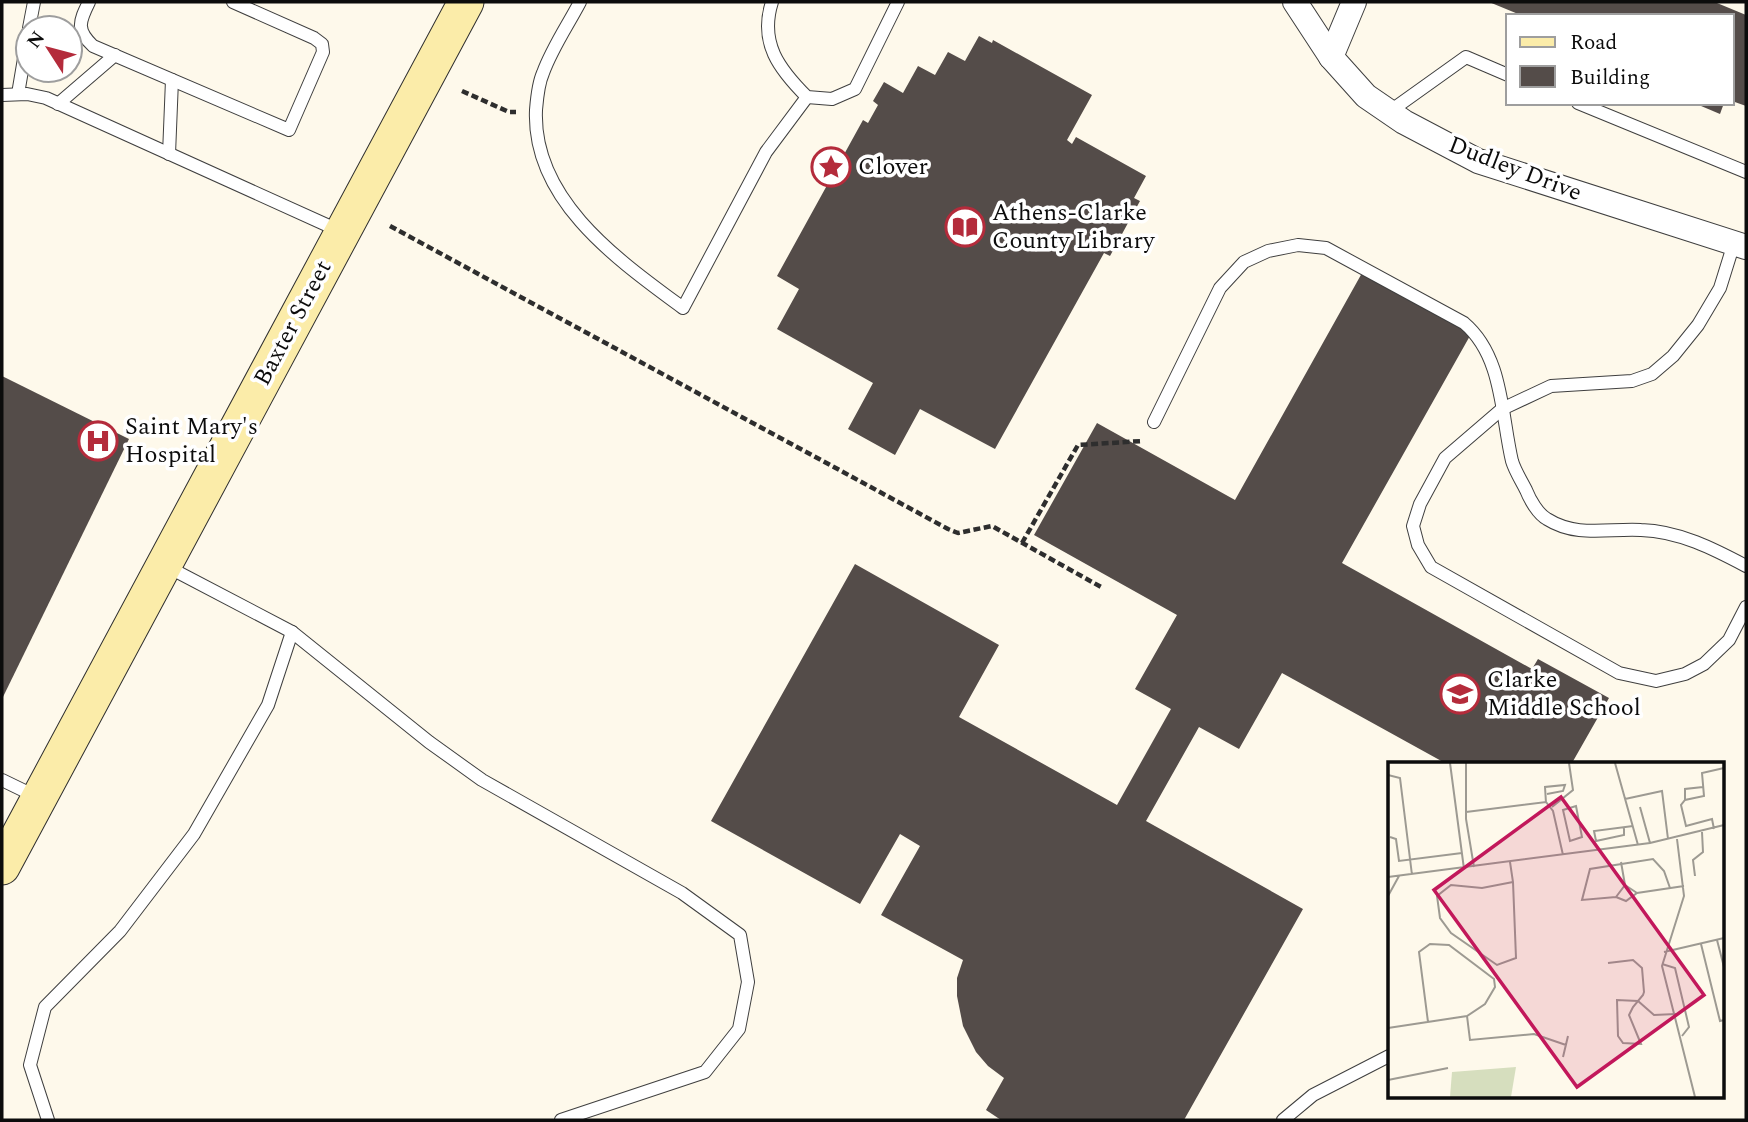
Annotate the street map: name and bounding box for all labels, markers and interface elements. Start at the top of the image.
north arrow [14,14,84,84]
legend [1506,14,1734,105]
text: N [20,25,53,55]
text: Road [1570,27,1617,59]
text: Building [1570,62,1650,94]
street label: Dudley Drive [1443,127,1587,211]
place icon: Clover [810,146,852,188]
place label: Clover [858,149,928,185]
place label: Athens-Clarke County Library [992,195,1156,259]
library icon: Athens-Clarke County Library [944,206,986,248]
street label: Baxter Street [245,254,341,392]
place label: Saint Mary's Hospital [125,409,258,473]
hospital icon: Saint Mary's Hospital [77,420,119,462]
place label: Clarke Middle School [1487,662,1641,726]
school or university icon: Clarke Middle School [1439,673,1481,715]
inset map [1388,762,1724,1098]

